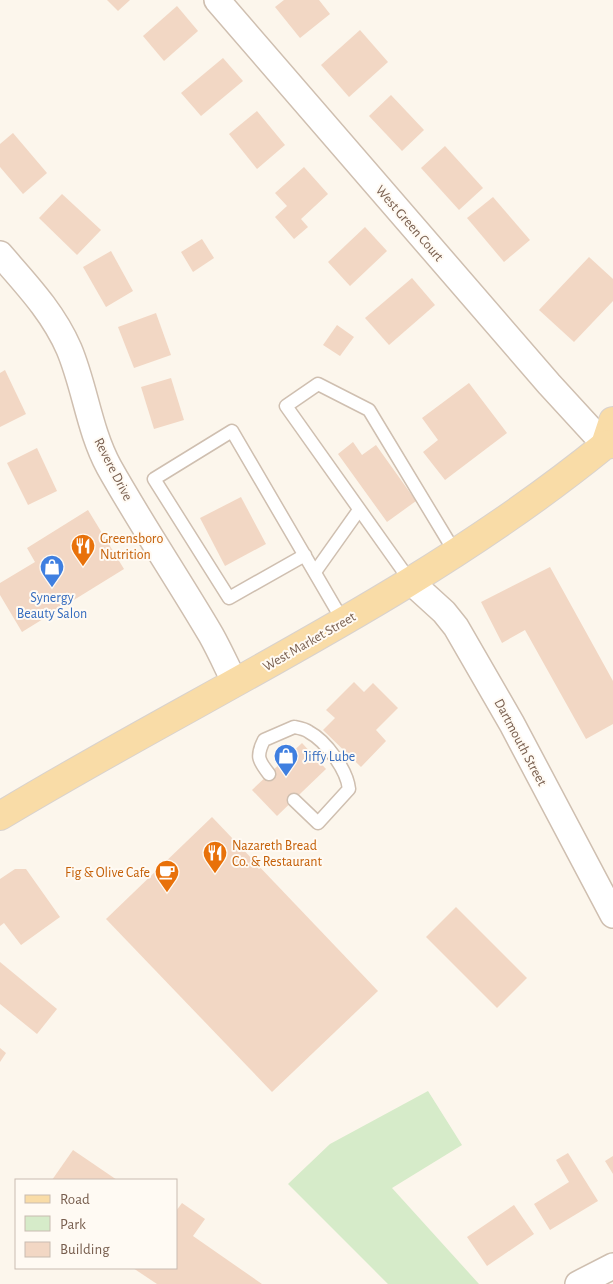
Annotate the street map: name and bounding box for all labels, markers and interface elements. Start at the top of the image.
street label: West Green Court [373,183,446,265]
street label: Revere Drive [91,436,135,503]
place label: Greensboro Nutrition [100,532,163,562]
restaurant icon: Greensboro Nutrition [70,533,96,567]
shop icon: Synergy Beauty Salon [39,554,65,588]
place label: Synergy Beauty Salon [17,591,87,621]
street label: West Market Street [261,609,359,674]
street label: Dartmouth Street [491,697,549,789]
shop icon: Jiffy Lube [273,743,299,777]
place label: Jiffy Lube [304,750,355,764]
place label: Nazareth Bread Co. & Restaurant [232,839,323,869]
restaurant icon: Nazareth Bread Co. & Restaurant [202,840,228,874]
cafe icon: Fig & Olive Cafe [154,859,180,893]
place label: Fig & Olive Cafe [65,866,150,880]
legend [15,1179,178,1269]
text: Road [60,1192,90,1207]
text: Park [60,1217,86,1232]
text: Building [60,1242,110,1257]

